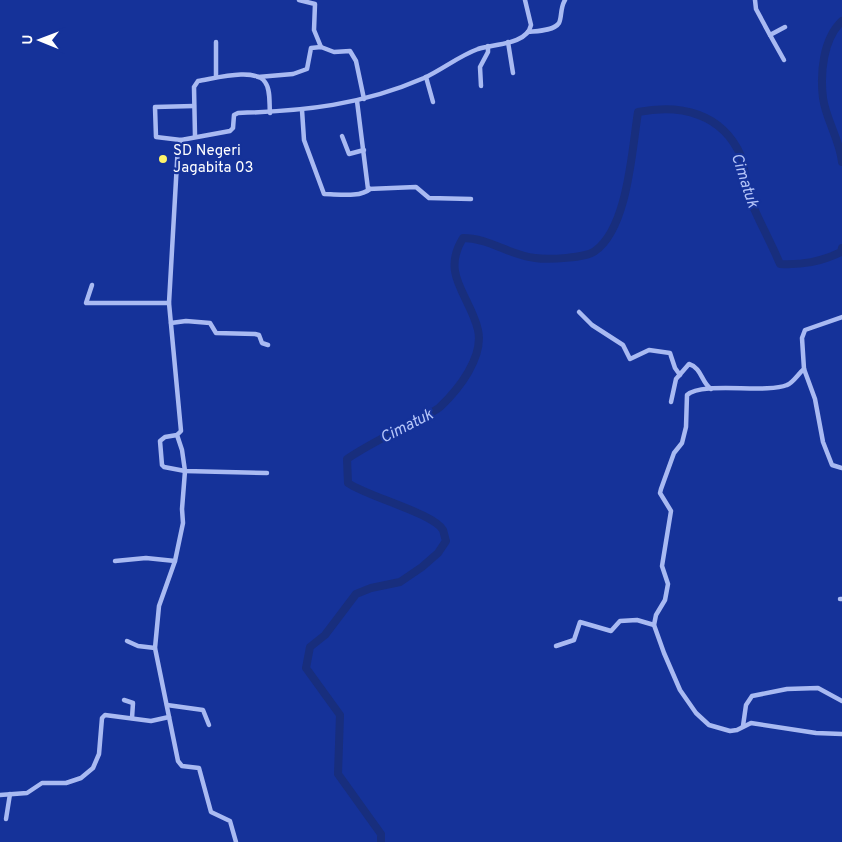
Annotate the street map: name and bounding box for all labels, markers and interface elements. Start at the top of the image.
north arrow [15,15,65,65]
text: U [20,35,37,45]
place label: SD Negeri Jagabita 03 [173,142,254,178]
water label: Cimatuk [726,151,763,211]
marker: SD Negeri Jagabita 03 [157,153,169,165]
water label: Cimatuk [377,405,437,449]

